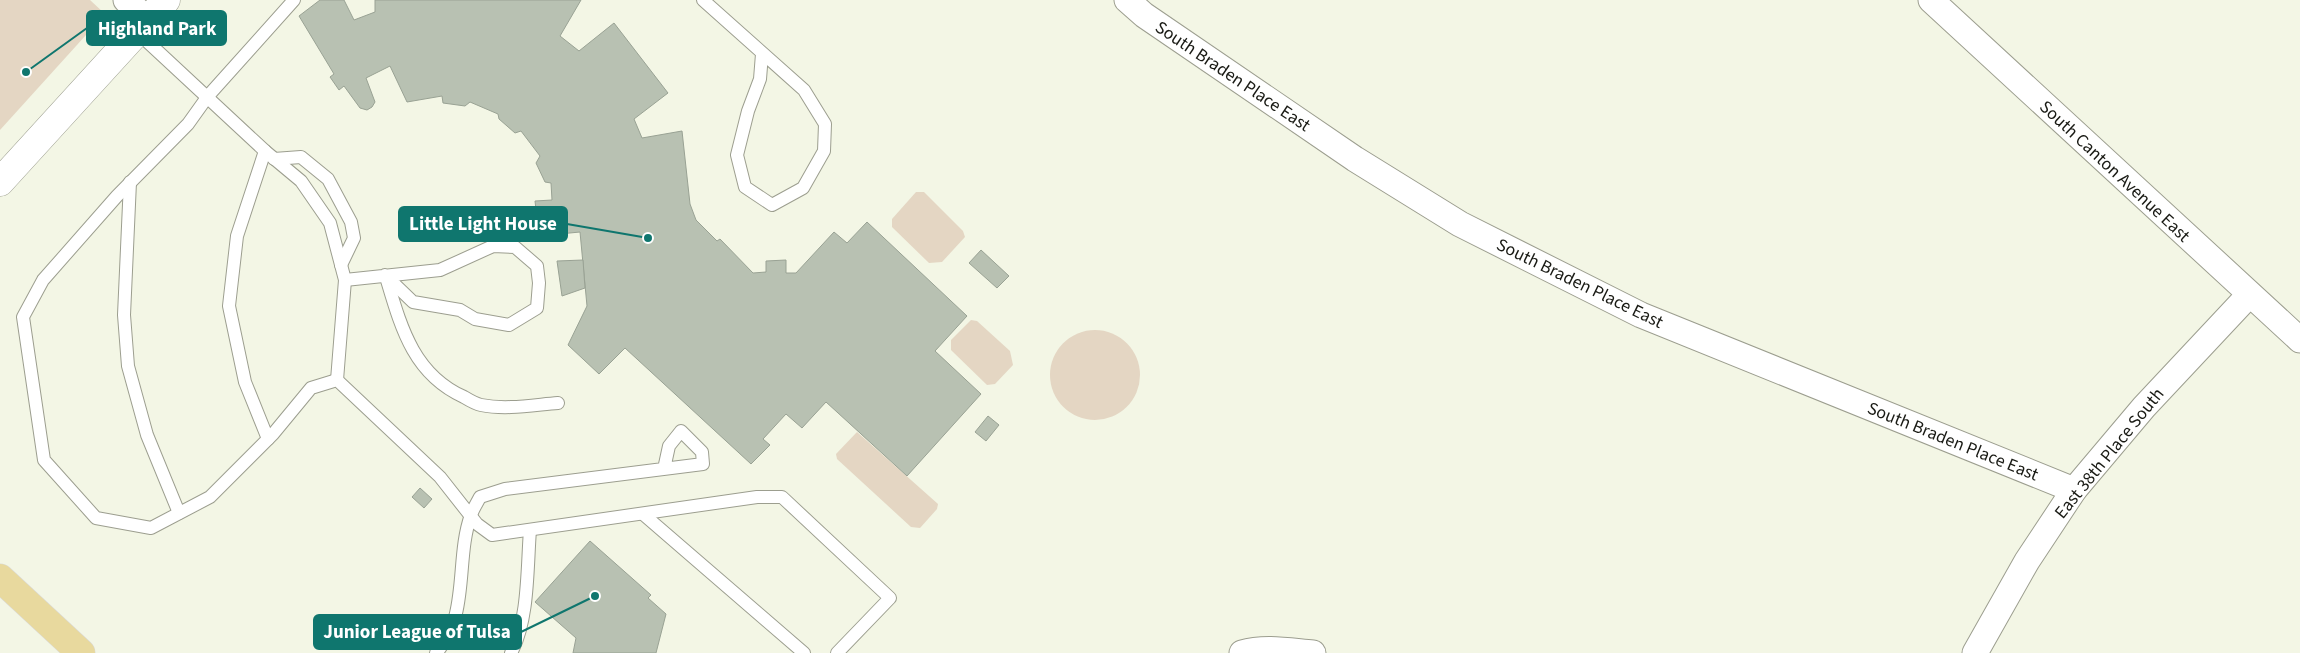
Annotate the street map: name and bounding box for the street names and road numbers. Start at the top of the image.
street label: South Braden Place East [1150,15,1315,138]
street label: South Canton Avenue East [2034,95,2196,248]
street label: South Braden Place East [1492,232,1667,335]
street label: East 38th Place South [2049,382,2170,524]
street label: South Braden Place East [1864,396,2042,487]

